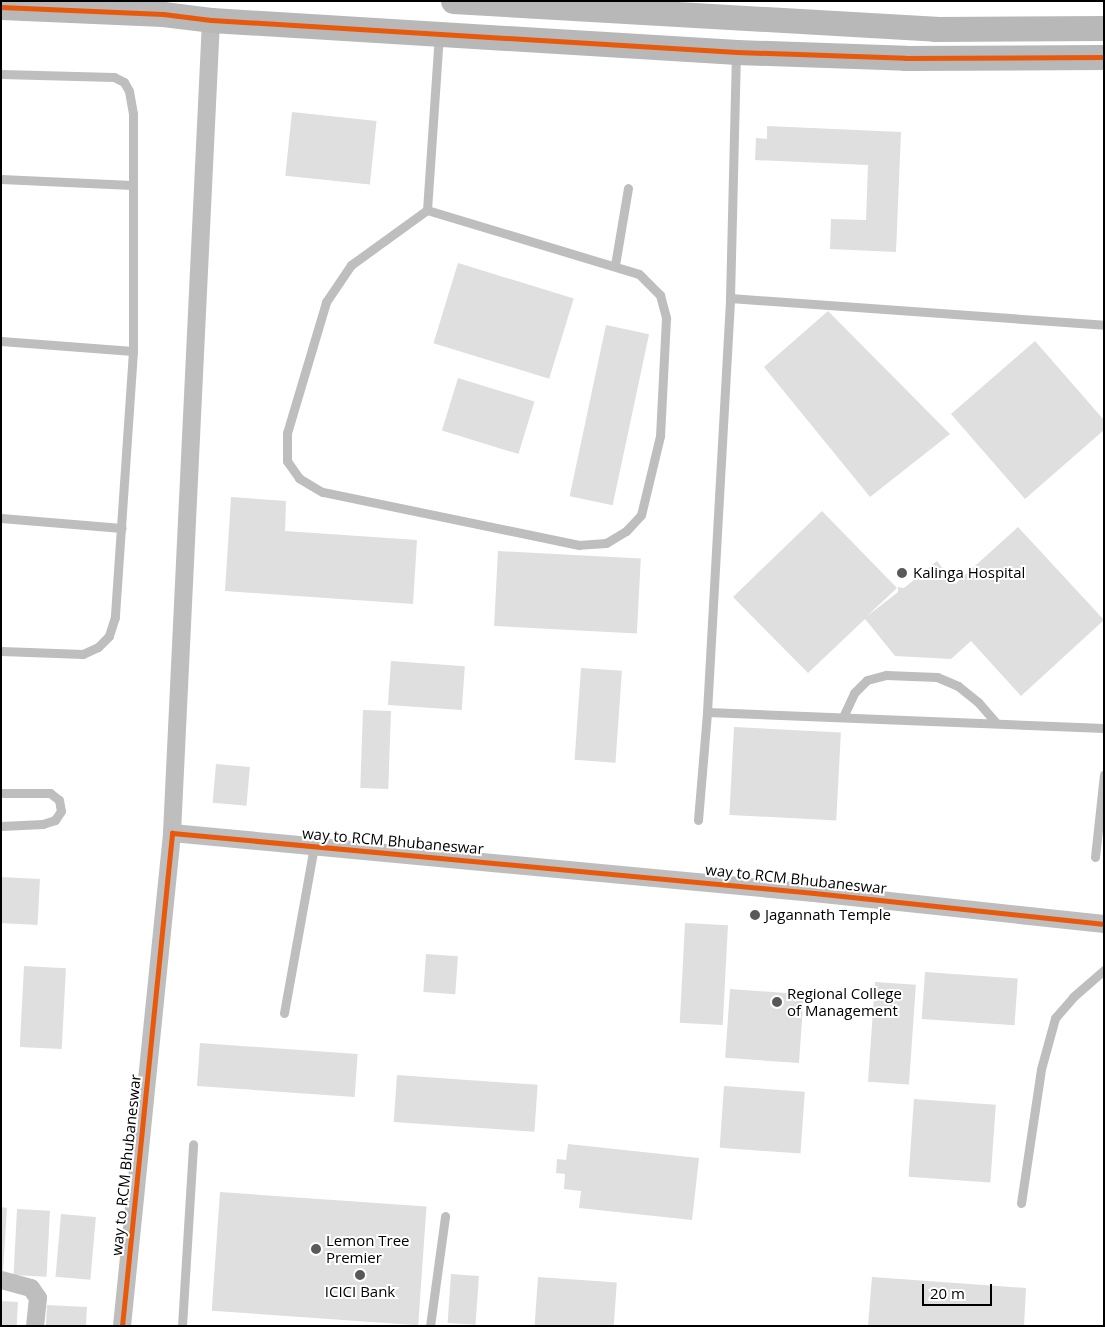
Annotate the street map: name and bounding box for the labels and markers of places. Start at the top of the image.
place label: Kalinga Hospital [913,564,1025,582]
marker: Kalinga Hospital [895,566,909,580]
place label: Jagannath Temple [765,906,891,924]
marker: Jagannath Temple [749,909,761,921]
place label: Regional College of Management [787,984,902,1019]
marker: Regional College of Management [771,996,783,1008]
place label: Lemon Tree Premier [326,1231,409,1266]
marker: Lemon Tree Premier [310,1243,322,1255]
marker: ICICI Bank [354,1269,366,1281]
place label: ICICI Bank [325,1283,395,1301]

